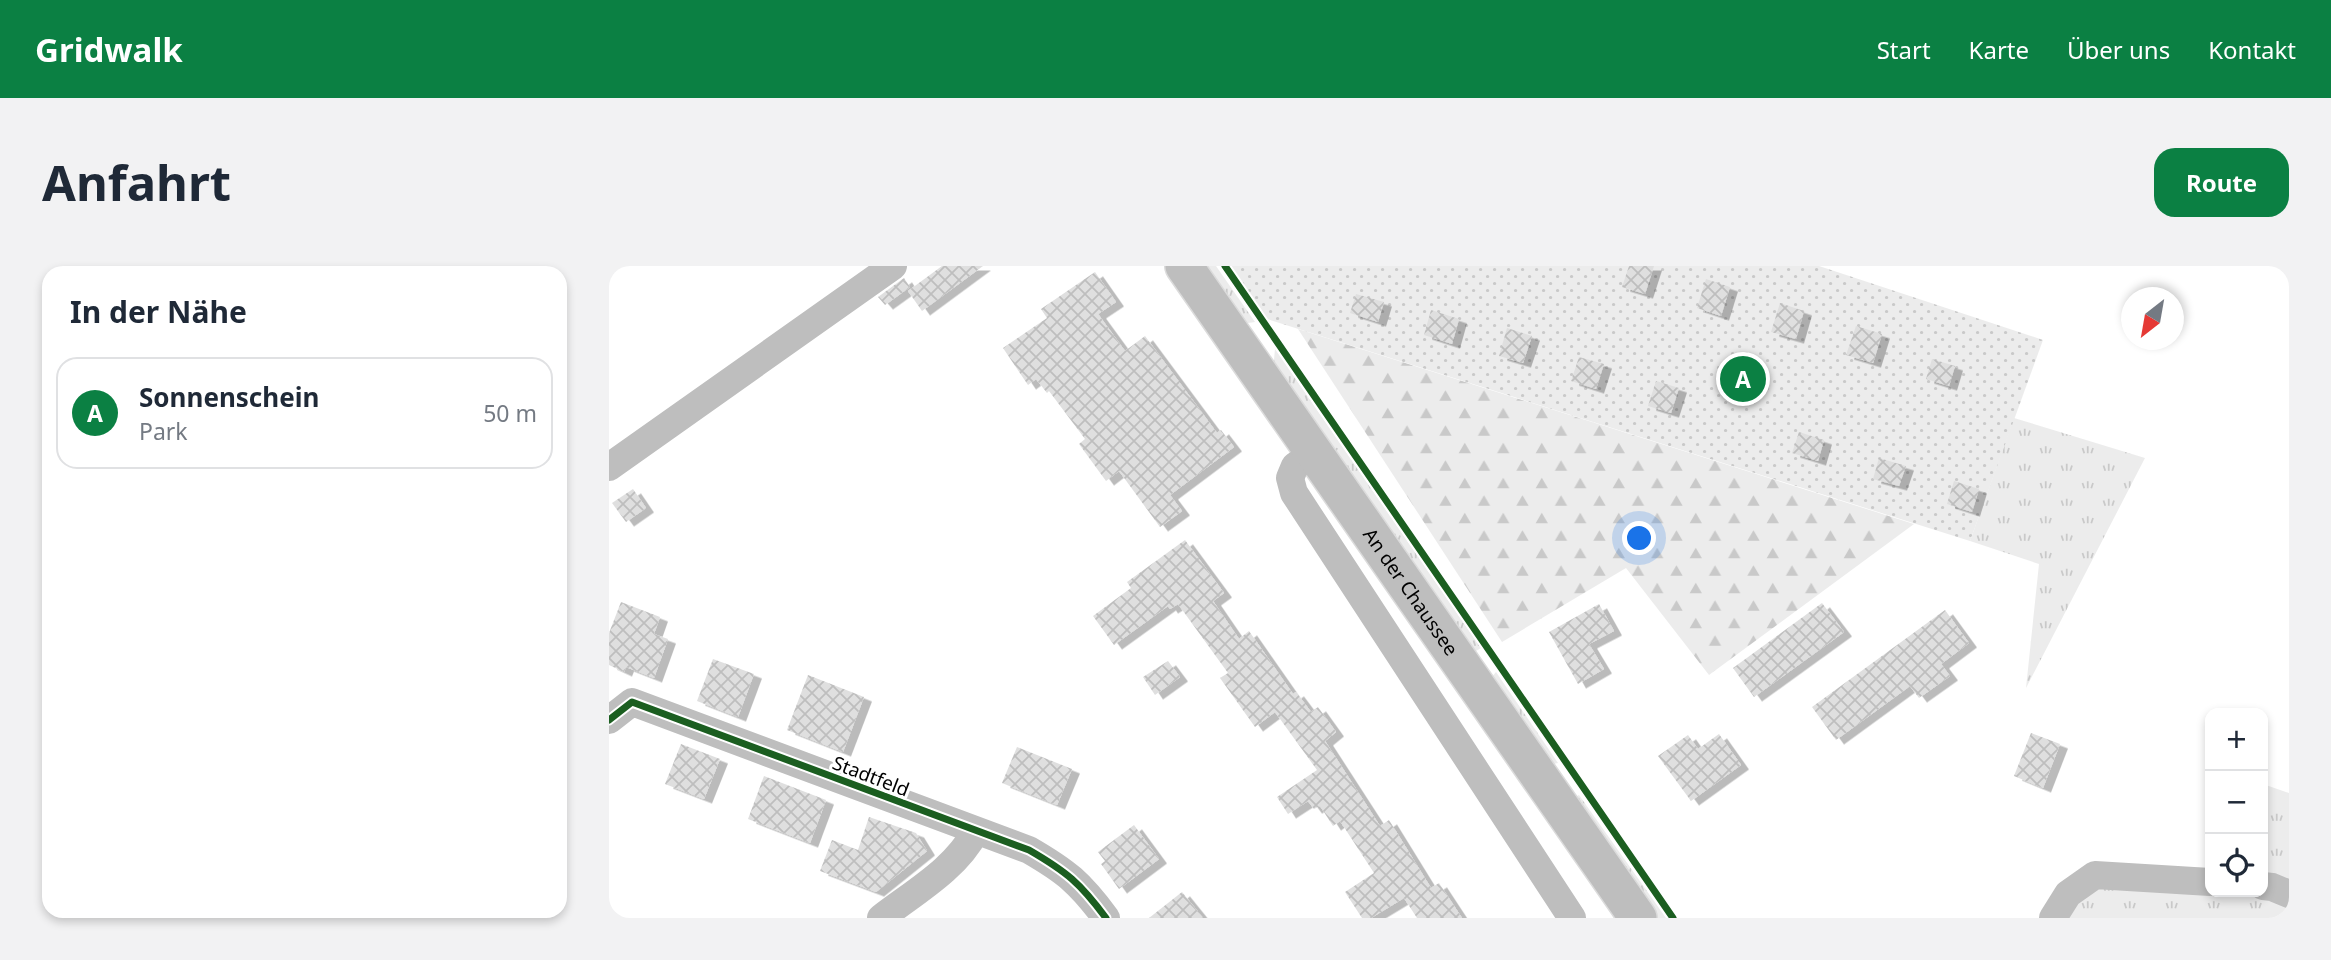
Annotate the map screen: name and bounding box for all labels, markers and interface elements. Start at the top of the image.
text: Gridwalk [35,27,183,72]
text: Start [1877,33,1931,66]
text: Karte [1969,33,2029,66]
text: Über uns [2067,33,2170,66]
text: Kontakt [2208,33,2296,66]
button: Route [2154,148,2289,217]
text: Anfahrt [42,149,231,215]
north arrow [2121,287,2184,350]
text: In der Nähe [70,291,247,332]
pin: A [1720,353,1766,405]
text: Sonnenschein [139,379,319,415]
text: A [87,397,103,429]
text: 50 m [483,397,537,429]
text: Park [139,415,188,447]
your location [1622,521,1656,555]
street label: An der Chaussee [1357,523,1464,661]
map controls [2205,708,2268,897]
button: + [2205,708,2268,771]
street label: Stadtfeld [829,749,913,803]
button: − [2205,771,2268,834]
button: locate [2205,834,2268,897]

